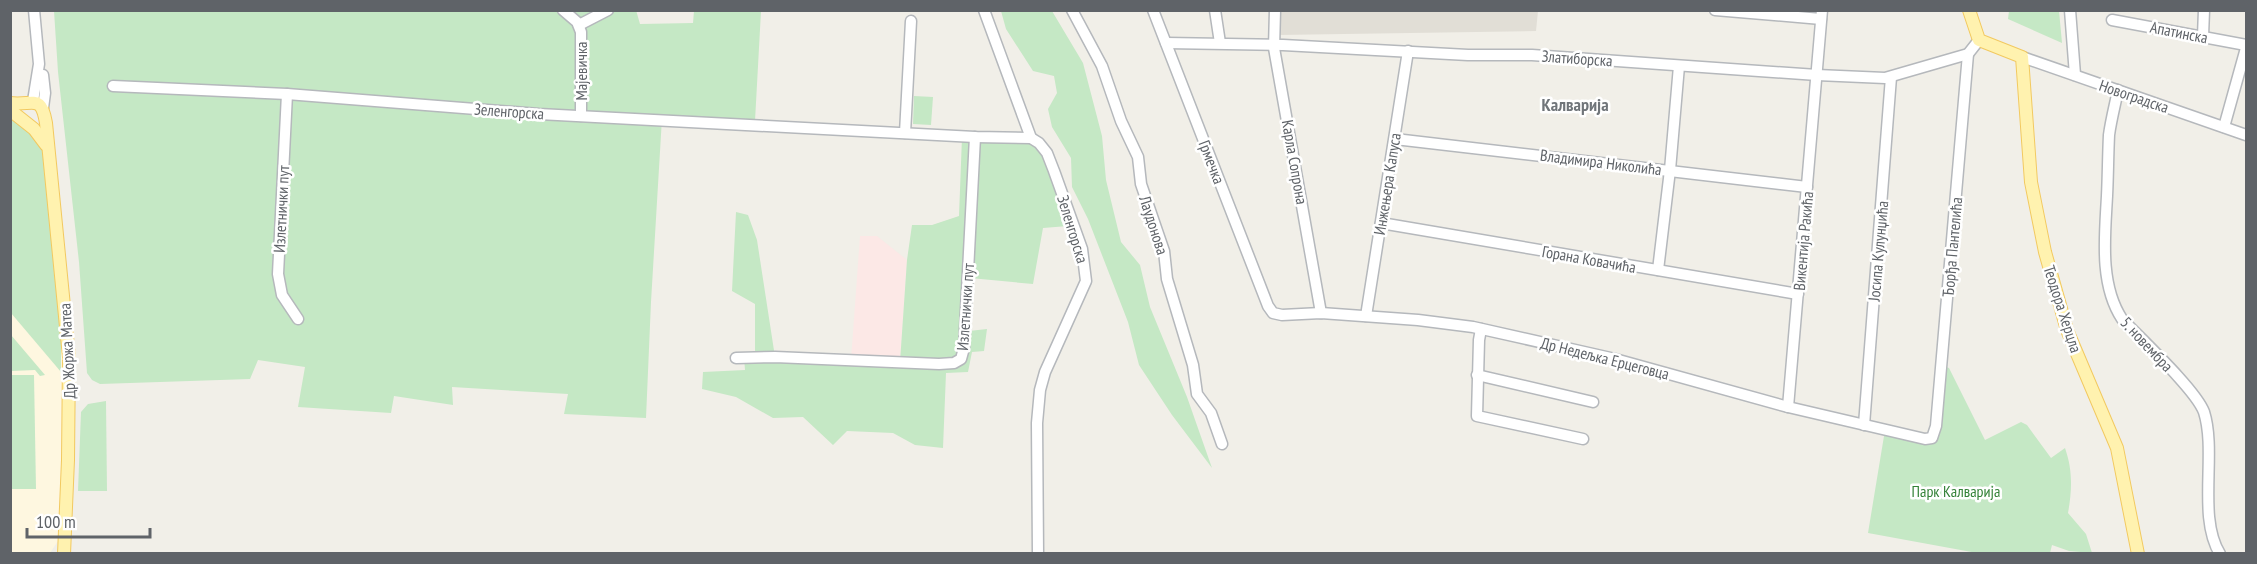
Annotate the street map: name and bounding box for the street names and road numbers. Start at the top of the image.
street label: Апатинска [2149,17,2209,47]
street label: Мајевичка [571,41,591,101]
street label: Златиборска [1541,46,1613,70]
street label: Новоградска [2097,75,2171,117]
street label: Зеленгорска [473,99,545,123]
street label: Карла Сопрона [1278,118,1312,206]
street label: Инжењера Капуса [1369,132,1405,236]
street label: Грмечка [1195,137,1229,187]
street label: Владимира Николића [1539,145,1663,179]
street label: Излетнички пут [269,164,293,253]
street label: Викентија Ракића [1789,191,1817,291]
street label: Лаудонова [1135,192,1173,257]
street label: Зеленгорска [1053,193,1093,265]
street label: Ђорђа Пантелића [1938,196,1966,298]
street label: Јосипа Кулунџића [1864,200,1892,303]
street label: Горана Ковачића [1540,241,1638,277]
street label: Излетнички пут [952,262,978,351]
street label: Теодора Херцла [2039,263,2087,355]
street label: Др Жоржа Матеа [55,303,79,399]
street label: 5. новембра [2117,312,2177,376]
street label: Др Недељка Ерцеговца [1539,332,1671,384]

